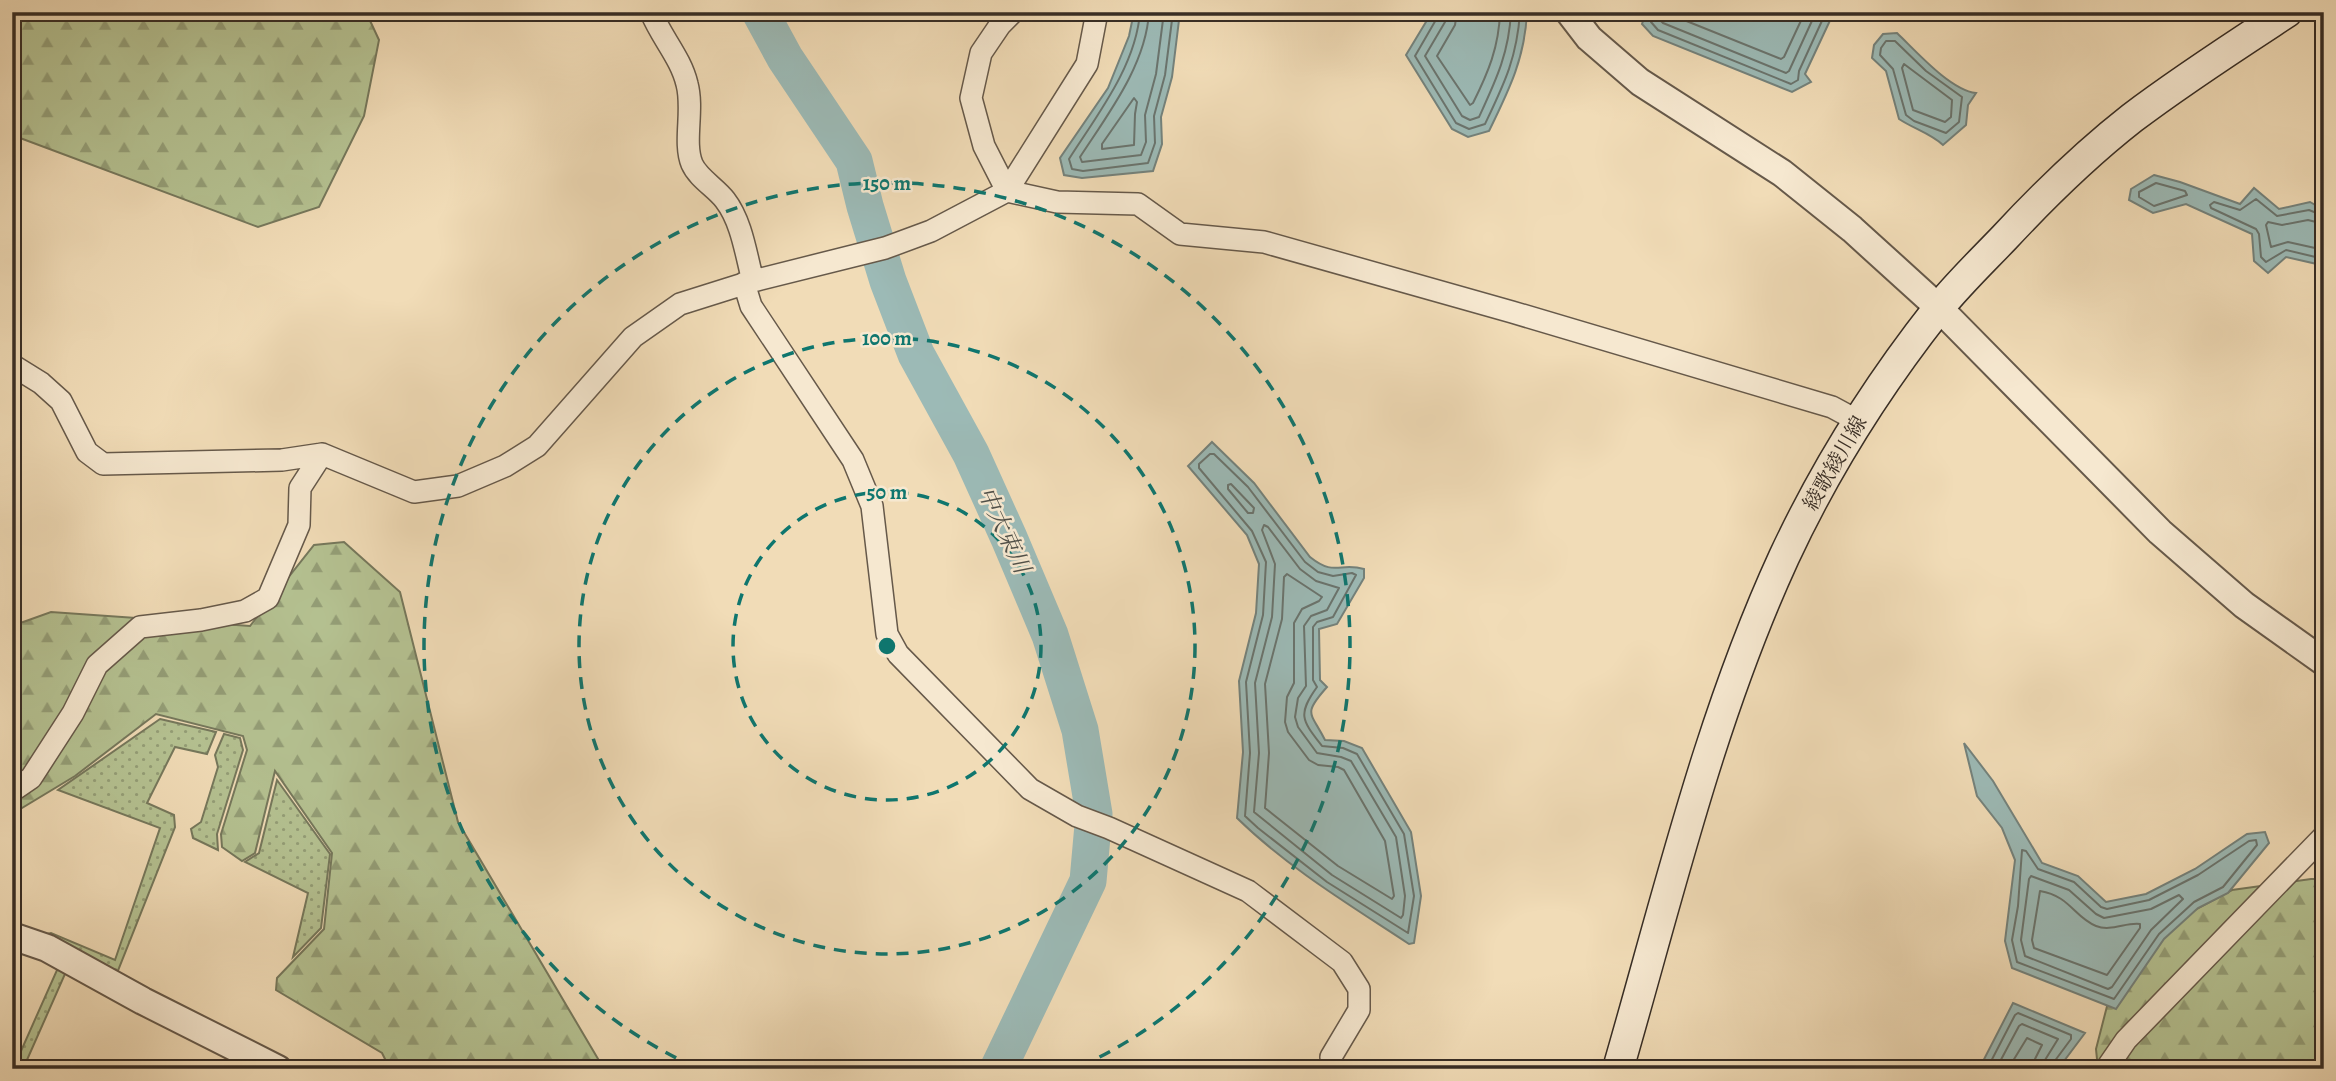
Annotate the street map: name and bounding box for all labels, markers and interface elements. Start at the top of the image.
text: 150 m [863,169,912,197]
text: 100 m [862,324,912,352]
street label: 綾歌綾川線 [1797,411,1873,515]
text: 50 m [867,478,908,506]
water label: 中大束川 [971,482,1039,581]
centre of rings [875,634,899,658]

